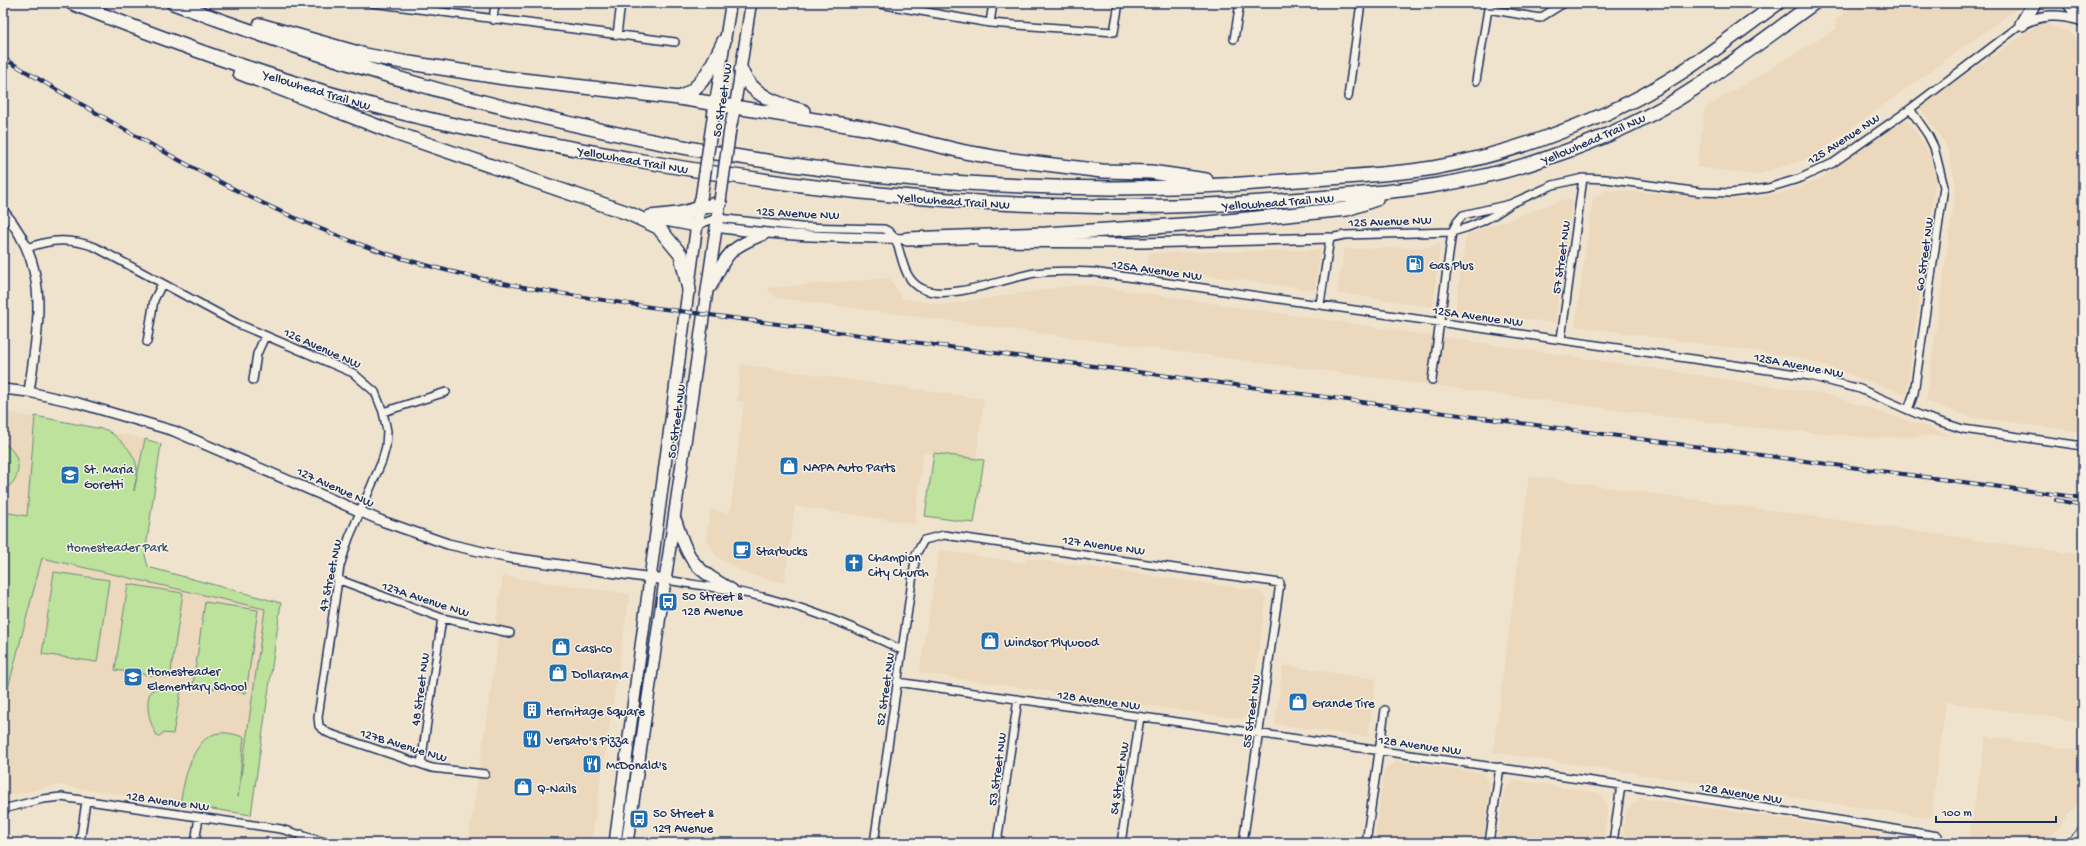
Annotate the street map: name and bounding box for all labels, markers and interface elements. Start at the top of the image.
street label: 50 Street NW [710,62,737,138]
street label: Yellowhead Trail NW [260,68,372,115]
street label: 125 Avenue NW [1805,111,1883,170]
street label: Yellowhead Trail NW [1539,112,1648,169]
street label: Yellowhead Trail NW [575,144,689,179]
street label: Yellowhead Trail NW [896,191,1010,214]
street label: Yellowhead Trail NW [1221,192,1335,215]
street label: 125 Avenue NW [755,205,840,224]
street label: 125 Avenue NW [1347,214,1432,231]
street label: 60 Street NW [1913,216,1938,292]
street label: 57 Street NW [1550,220,1575,295]
fuel station icon: Gas Plus [1404,253,1426,275]
street label: 125A Avenue NW [1110,258,1203,285]
place label: Gas Plus [1429,259,1474,274]
street label: 125A Avenue NW [1431,304,1524,331]
street label: 126 Avenue NW [280,325,363,373]
street label: 125A Avenue NW [1751,350,1845,382]
street label: 50 Street NW [665,383,690,459]
shop icon: NAPA Auto Parts [778,455,800,477]
place label: NAPA Auto Parts [803,461,896,476]
place label: St. Maria Goretti [84,463,134,493]
school or university icon: St. Maria Goretti [59,464,81,486]
street label: 127 Avenue NW [293,464,376,512]
street label: 127 Avenue NW [1060,533,1146,560]
street label: 47 Street NW [316,538,346,613]
cafe icon: Starbucks [731,539,753,561]
park label: Homesteader Park [67,541,169,556]
place label: Starbucks [756,545,808,560]
place label: Champion City Church [868,551,929,581]
church icon: Champion City Church [843,552,865,574]
street label: 127A Avenue NW [379,579,471,622]
place label: 50 Street & 128 Avenue [681,590,743,620]
bus stop icon: 50 Street & 128 Avenue [657,591,679,613]
shop icon: Windsor Plywood [979,630,1001,652]
shop icon: Cashco [550,636,572,658]
place label: Windsor Plywood [1004,636,1100,651]
place label: Cashco [575,642,612,657]
street label: 48 Street NW [409,652,434,727]
street label: 52 Street NW [874,652,899,727]
shop icon: Dollarama [547,662,569,684]
place label: Homesteader Elementary School [147,665,247,695]
school or university icon: Homesteader Elementary School [122,666,144,688]
place label: Dollarama [571,668,629,683]
street label: 55 Street NW [1240,674,1265,749]
street label: 128 Avenue NW [1055,688,1141,715]
shop icon: Grande Tire [1287,691,1309,713]
place label: Grande Tire [1312,697,1375,712]
building icon: Hermitage Square [521,699,543,721]
place label: Hermitage Square [546,705,645,720]
street label: 127B Avenue NW [357,726,448,767]
restaurant icon: Versato's Pizza [521,728,543,750]
street label: 53 Street NW [986,732,1011,807]
street label: 128 Avenue NW [1376,733,1462,760]
place label: Versato's Pizza [545,734,629,749]
street label: 54 Street NW [1107,741,1134,816]
restaurant icon: McDonald's [581,753,603,775]
place label: McDonald's [606,759,668,774]
shop icon: Q-Nails [512,776,534,798]
street label: 128 Avenue NW [1697,780,1783,808]
place label: Q-Nails [537,782,577,797]
street label: 128 Avenue NW [124,789,210,816]
scale bar [1936,798,2056,824]
place label: 50 Street & 129 Avenue [652,807,714,837]
text: 100 m [1941,807,1972,821]
bus stop icon: 50 Street & 129 Avenue [628,808,650,830]

